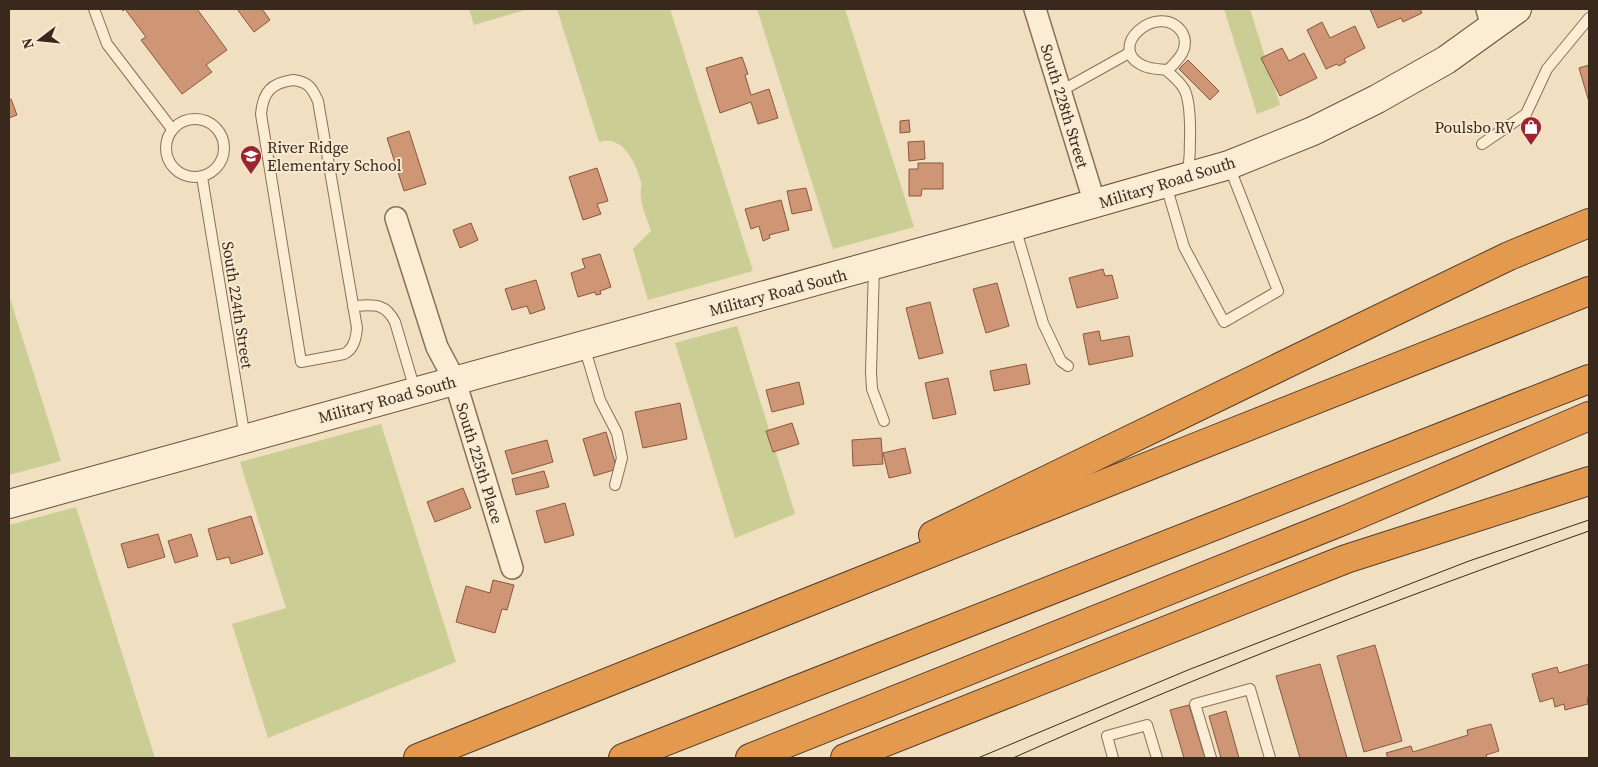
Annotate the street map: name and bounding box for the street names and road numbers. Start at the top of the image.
street label: South 228th Street [1036,41,1095,171]
street label: Military Road South [1096,151,1238,213]
street label: South 224th Street [217,240,259,371]
street label: Military Road South [707,263,850,321]
street label: Military Road South [316,370,459,428]
street label: South 225th Place [451,400,509,526]

